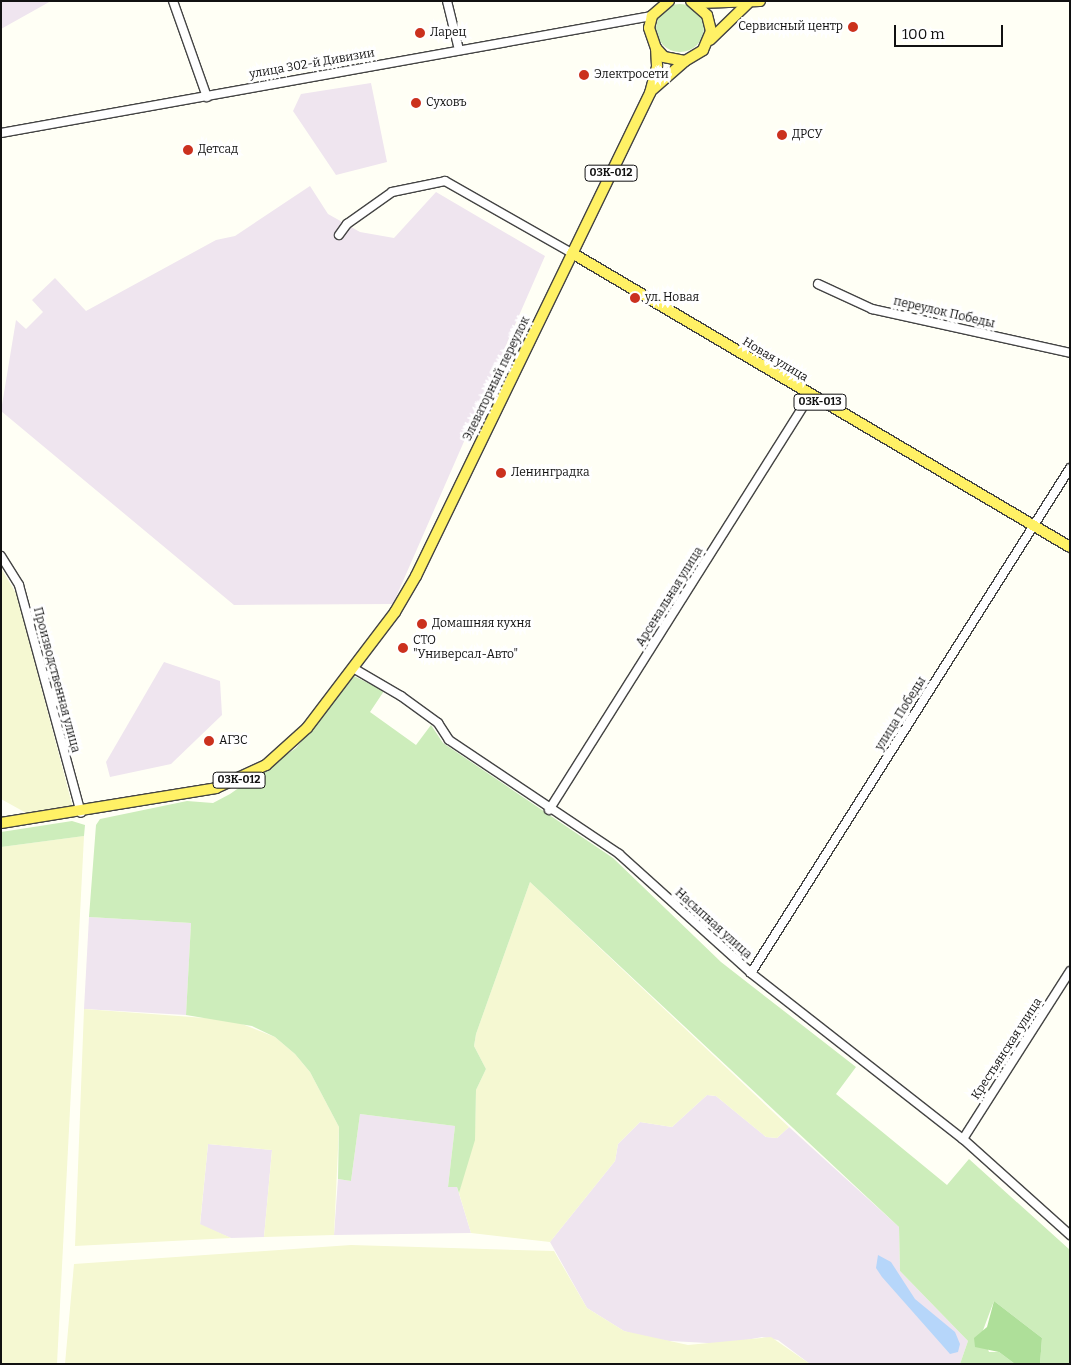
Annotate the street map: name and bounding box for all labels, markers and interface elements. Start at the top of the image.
scale bar [896,15,1005,47]
place label: Сервисный центр [738,20,843,34]
marker: Сервисный центр [847,21,859,33]
text: 100 m [902,25,945,43]
place label: Ларец [430,26,466,40]
marker: Ларец [414,27,426,39]
street label: улица 302-й Дивизии [248,46,376,82]
place label: Электросети [594,68,669,82]
marker: Электросети [578,69,590,81]
place label: Суховъ [426,96,466,110]
marker: Суховъ [410,97,422,109]
place label: ДРСУ [792,128,823,142]
marker: ДРСУ [776,129,788,141]
place label: Детсад [198,143,238,157]
marker: Детсад [182,144,194,156]
road number: 03К-012 [584,164,638,182]
place label: ул. Новая [645,291,699,305]
marker: ул. Новая [629,292,641,304]
street label: переулок Победы [892,294,996,332]
street label: Элеваторный переулок [461,314,533,444]
street label: Новая улица [740,335,810,385]
road number: 03К-013 [792,394,848,411]
place label: Ленинградка [511,466,589,480]
marker: Ленинградка [495,467,507,479]
street label: Арсенальная улица [634,545,706,649]
street label: Производственная улица [30,606,82,754]
place label: Домашняя кухня [432,617,531,631]
marker: Домашняя кухня [416,618,428,630]
place label: СТО "Универсал-Авто" [413,634,518,662]
marker: СТО "Универсал-Авто" [397,642,409,654]
street label: улица Победы [873,675,929,753]
place label: АГЗС [219,734,248,748]
marker: АГЗС [203,735,215,747]
road number: 03К-012 [212,772,266,788]
street label: Насыпная улица [672,886,754,962]
street label: Крестьянская улица [969,995,1045,1103]

